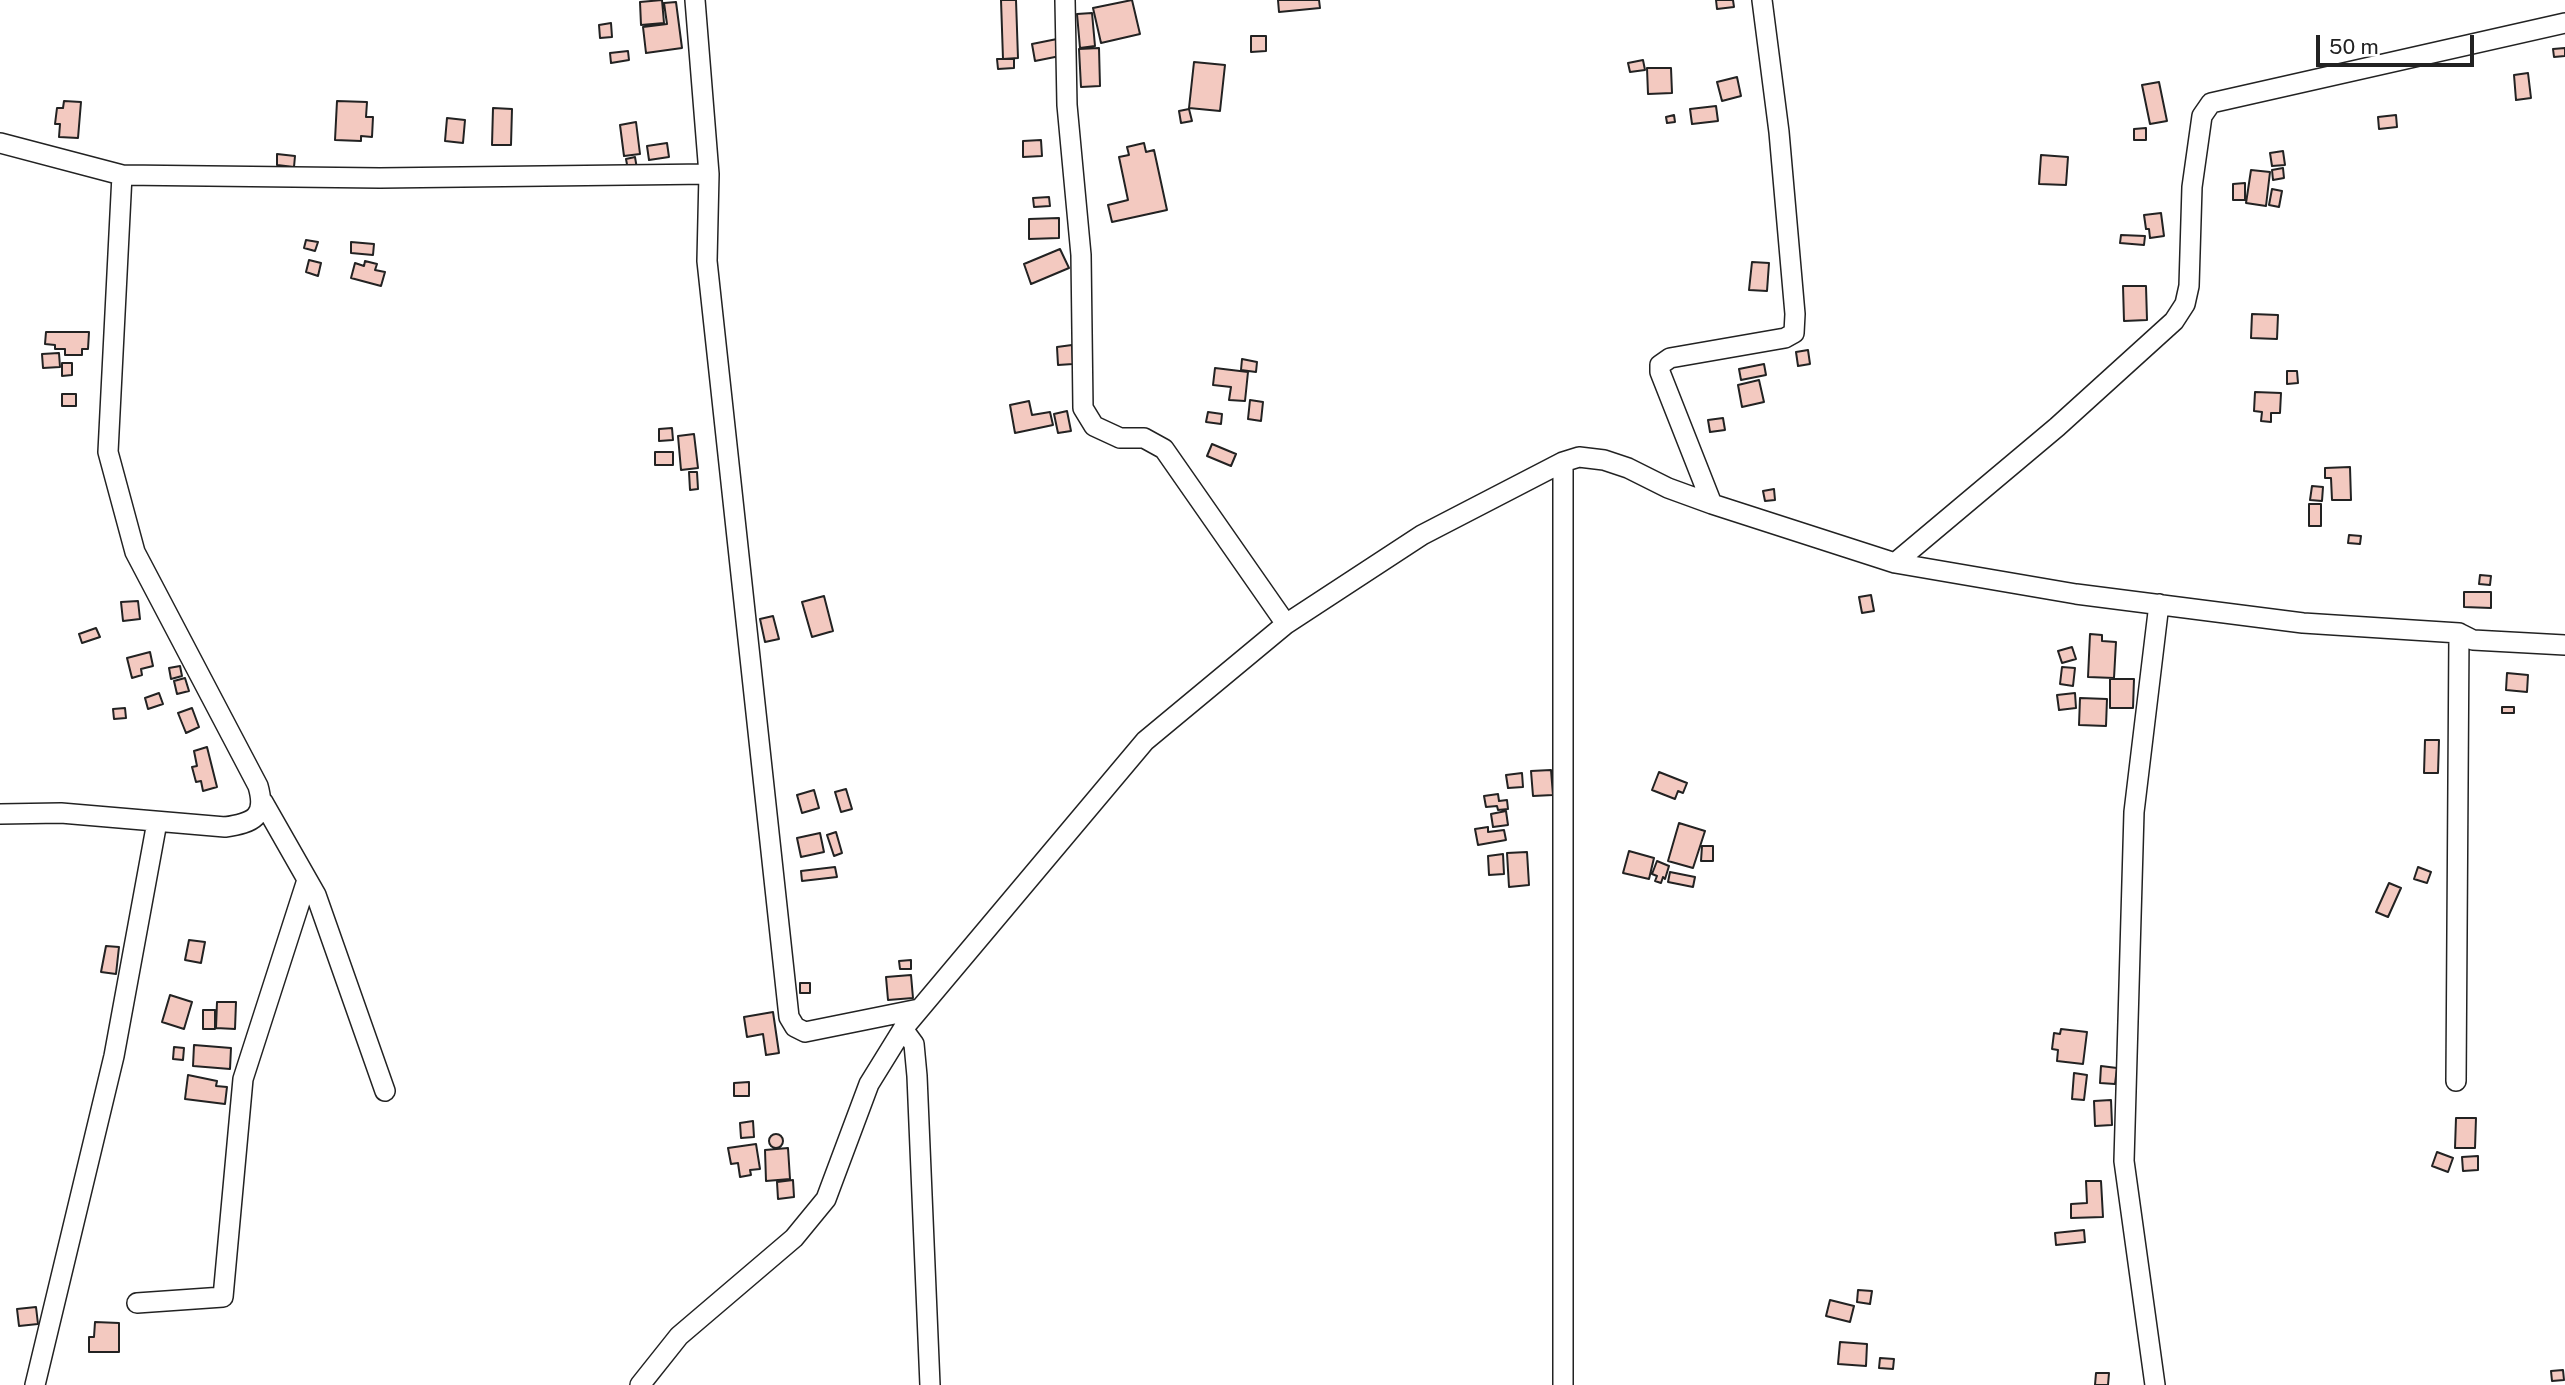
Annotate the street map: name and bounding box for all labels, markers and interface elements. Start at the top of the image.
scale bar [2320,21,2478,65]
text: 50 m [2329,34,2379,59]

